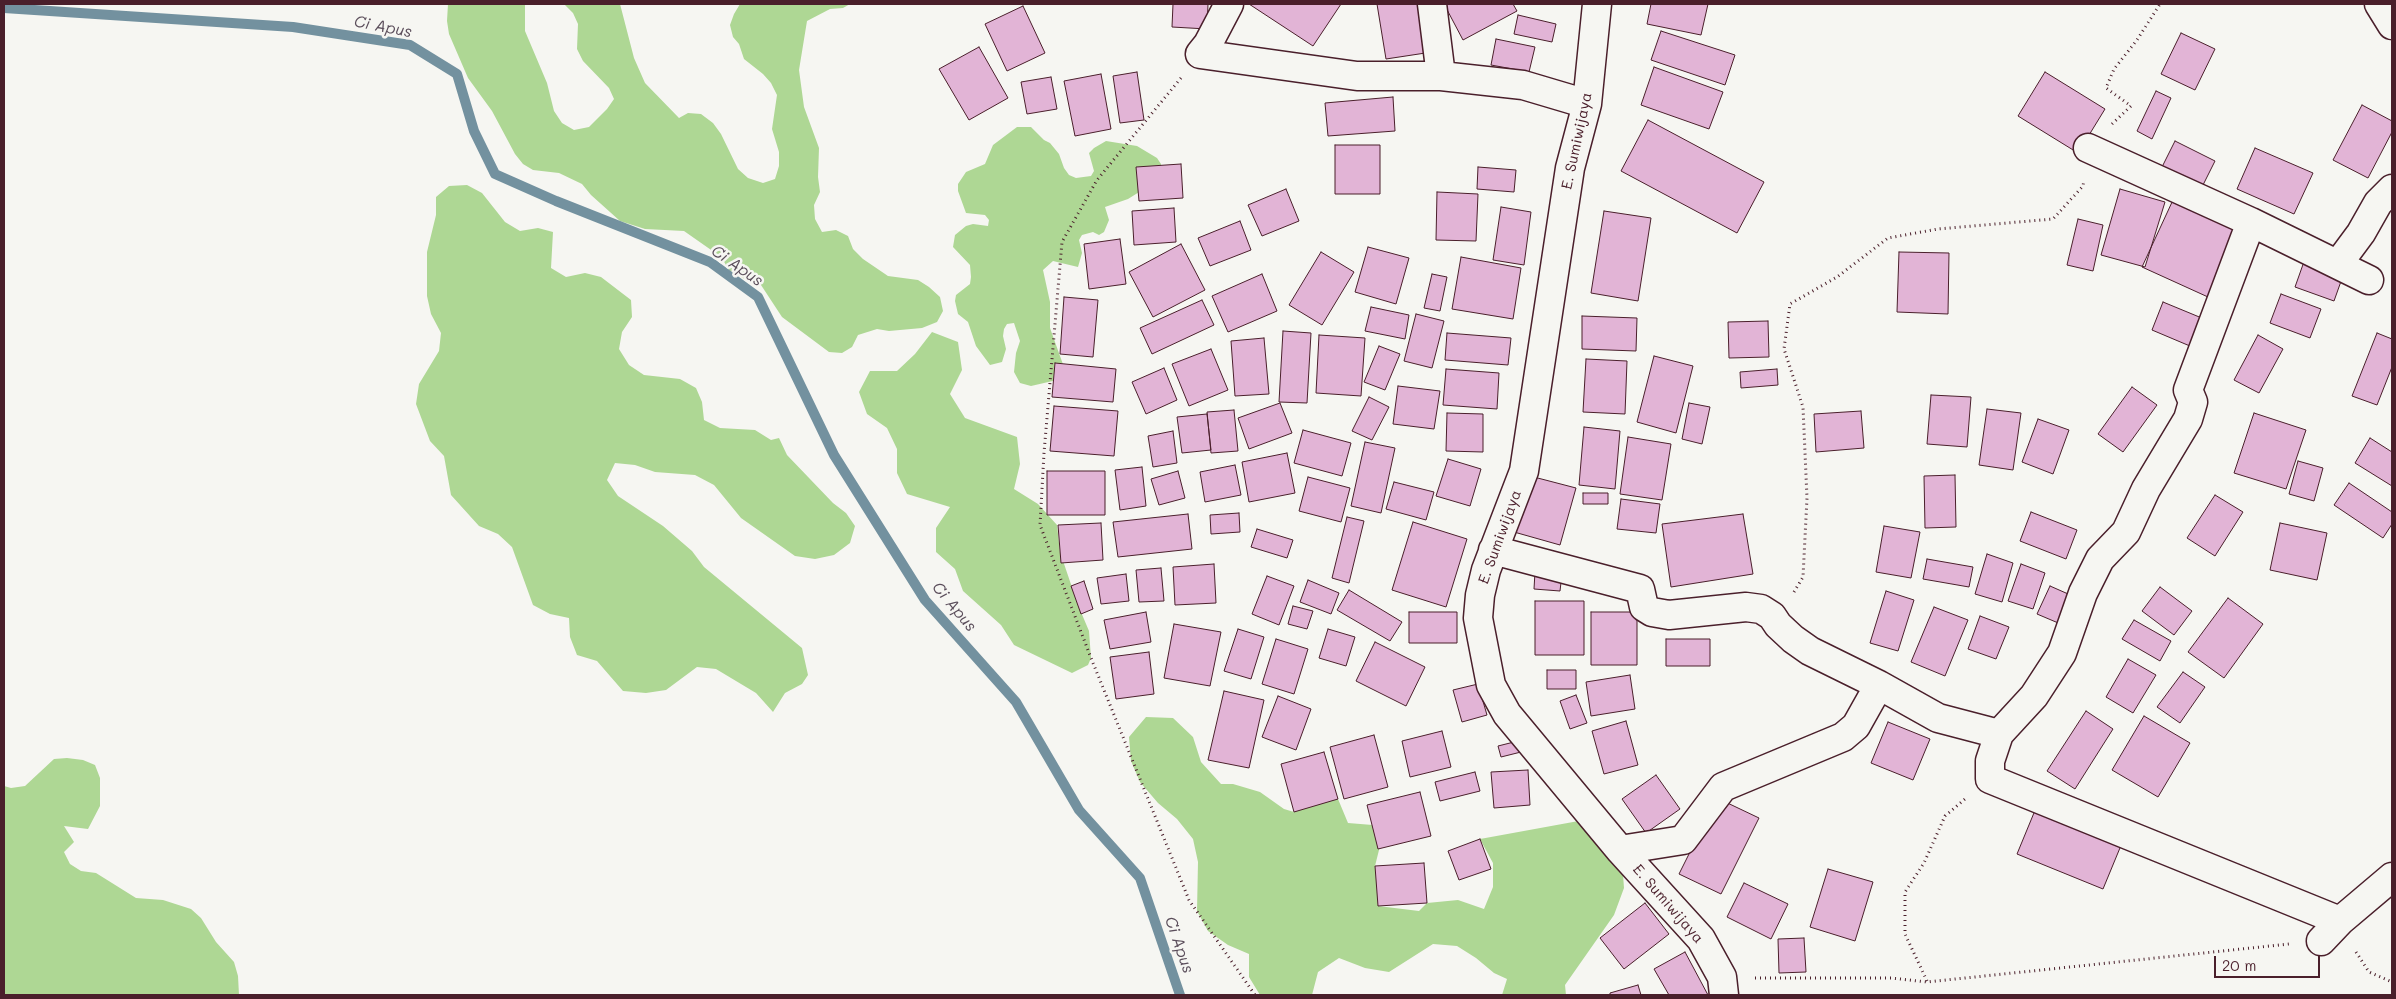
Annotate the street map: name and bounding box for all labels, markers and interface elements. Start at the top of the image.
water label: Ci Apus [352,12,414,42]
street label: E. Sumiwijaya [1558,91,1596,191]
water label: Ci Apus [707,241,767,291]
street label: E. Sumiwijaya [1475,487,1525,587]
water label: Ci Apus [928,578,980,636]
street label: E. Sumiwijaya [1629,861,1707,947]
water label: Ci Apus [1160,914,1198,976]
scale bar [2216,946,2322,978]
text: 20 m [2222,955,2256,975]

